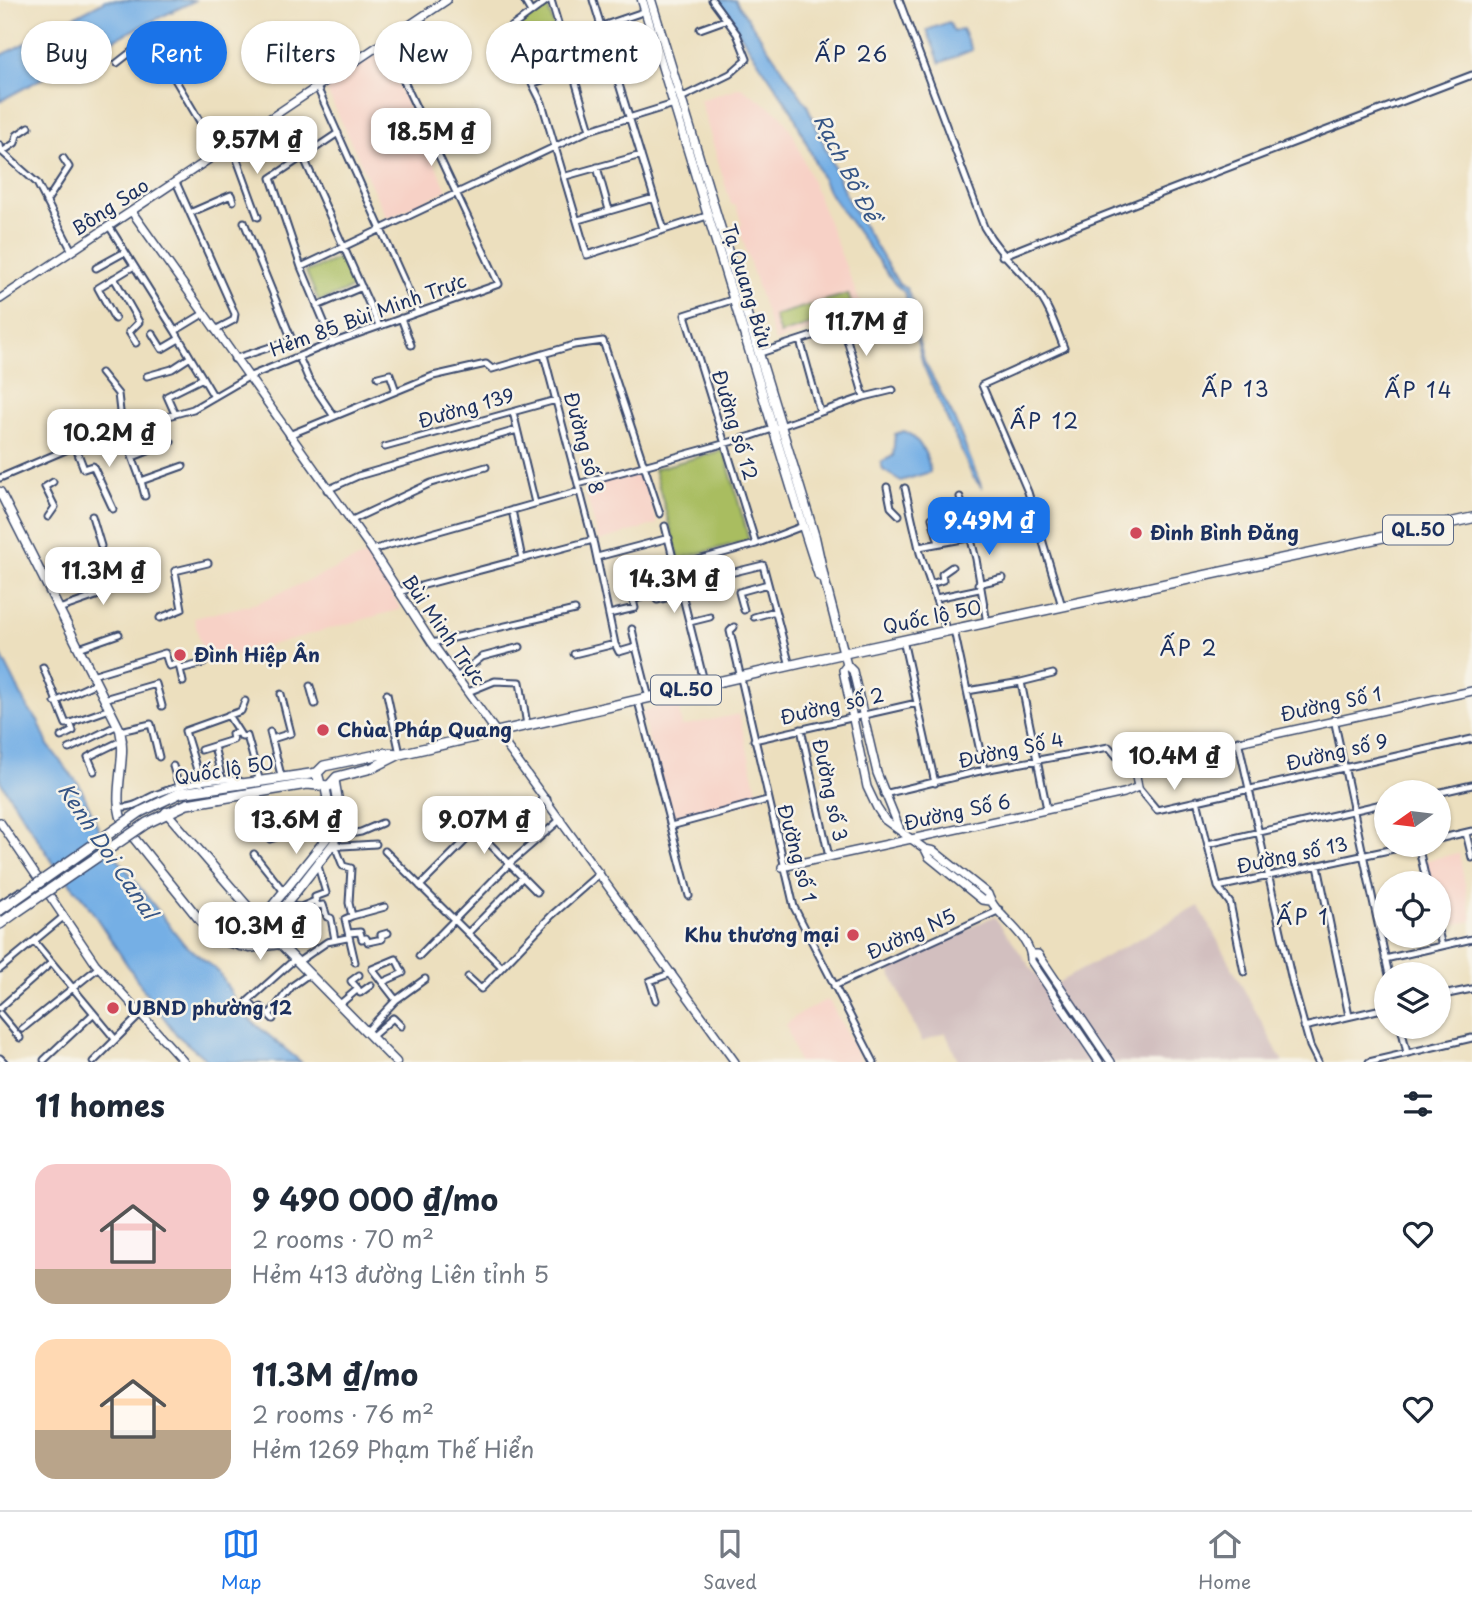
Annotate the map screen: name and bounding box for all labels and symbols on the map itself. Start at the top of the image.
district label: ẤP 26 [815,37,889,69]
pin: 18.5M ₫ [366,108,496,168]
water label: Rạch Bồ Đề [807,108,891,232]
pin: 9.57M ₫ [192,116,322,176]
street label: Bông Sao [65,171,154,242]
street label: Tạ Quang Bửu [716,220,780,351]
street label: Hẻm 85 Bùi Minh Trực [265,265,470,363]
pin: 11.7M ₫ [801,298,931,358]
street label: Đường số 12 [706,366,766,483]
district label: ẤP 13 [1201,372,1271,404]
district label: ẤP 14 [1384,373,1454,405]
street label: Đường 139 [414,380,517,434]
street label: Đường số 8 [558,389,612,497]
district label: ẤP 12 [1010,404,1080,436]
pin: 10.2M ₫ [44,410,174,469]
pin: 9.49M ₫ [924,498,1054,557]
road number: QL.50 [1383,516,1453,544]
place label: Đình Bình Đăng [1150,518,1299,546]
marker: Đình Bình Đăng [1128,525,1144,541]
pin: 11.3M ₫ [38,548,168,607]
pin: 14.3M ₫ [609,556,739,615]
street label: Bùi Minh Trực [396,568,494,691]
street label: Quốc lộ 50 [880,592,984,640]
district label: ẤP 2 [1160,631,1218,663]
place label: Đình Hiệp Ân [194,640,320,668]
marker: Đình Hiệp Ân [172,647,188,663]
road number: QL.50 [651,676,721,704]
street label: Đường số 2 [777,679,886,731]
street label: Đường Số 1 [1277,679,1384,727]
place label: Chùa Pháp Quang [337,715,512,743]
marker: Chùa Pháp Quang [315,722,331,738]
street label: Đường Số 4 [955,724,1066,774]
street label: Đường số 9 [1283,726,1391,776]
pin: 10.4M ₫ [1109,732,1239,792]
street label: Đường số 3 [806,736,856,844]
street label: Quốc lộ 50 [172,747,275,791]
water label: Kenh Doi Canal [51,775,168,927]
north arrow [1374,780,1451,858]
street label: Đường Số 6 [901,786,1013,836]
pin: 13.6M ₫ [231,796,361,856]
pin: 9.07M ₫ [419,796,549,856]
street label: Đường số 1 [771,801,824,905]
street label: Đường số 13 [1234,829,1350,879]
district label: ẤP 1 [1276,900,1330,932]
street label: Đường N5 [861,901,960,965]
pin: 10.3M ₫ [195,902,325,962]
place label: Khu thương mại [684,920,839,948]
marker: Khu thương mại [845,927,861,943]
place label: UBND phường 12 [127,993,292,1021]
marker: UBND phường 12 [105,1000,121,1016]

